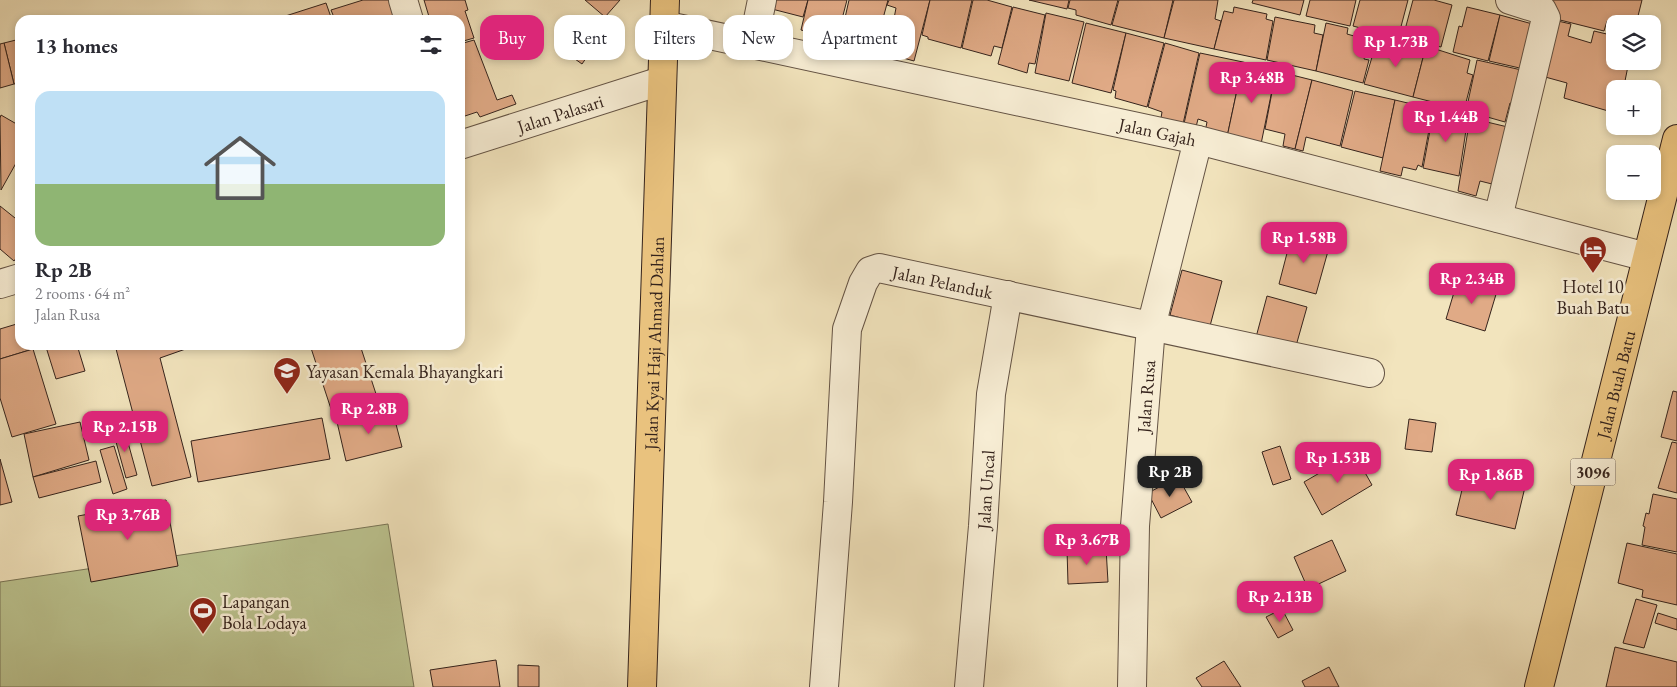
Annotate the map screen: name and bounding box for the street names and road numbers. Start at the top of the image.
street label: Jalan Palasari [512,88,607,138]
street label: Jalan Gajah [1115,111,1199,151]
street label: Jalan Kyai Haji Ahmad Dahlan [638,236,669,452]
street label: Jalan Pelanduk [888,259,996,304]
street label: Jalan Buah Batu [1590,327,1640,443]
street label: Jalan Rusa [1131,358,1160,436]
street label: Jalan Uncal [971,449,999,532]
road number: 3096 [1570,458,1616,486]

